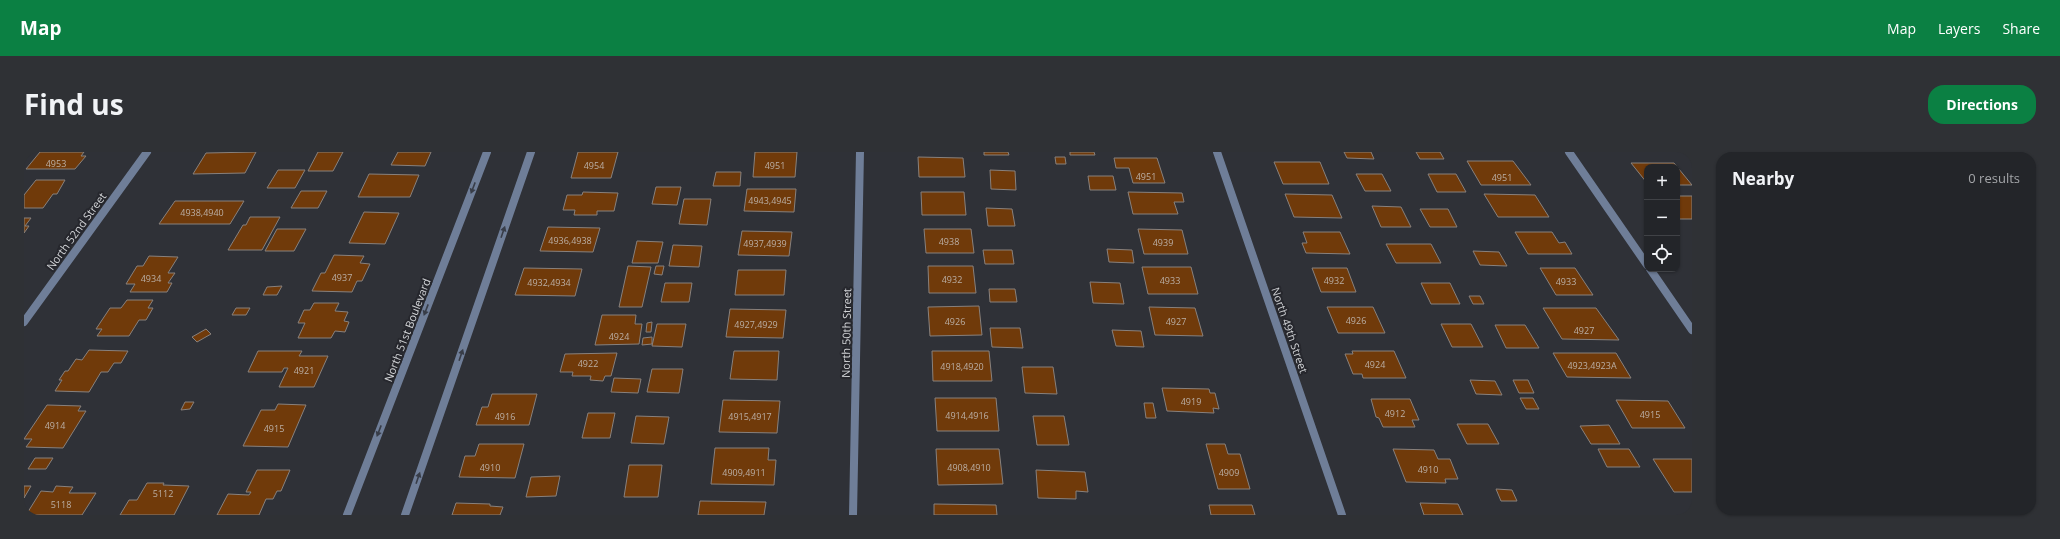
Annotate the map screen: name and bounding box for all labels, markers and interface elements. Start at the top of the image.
text: Map [20,15,61,41]
text: Map [1887,19,1916,38]
text: Layers [1938,19,1980,38]
text: Share [2002,19,2040,38]
text: Find us [24,85,124,123]
button: Directions [1928,85,2036,124]
house number: 4953 [46,157,66,170]
house number: 4954 [584,159,604,172]
house number: 4951 [765,159,785,172]
map controls [1644,164,1680,272]
button: + [1644,164,1680,200]
text: Nearby [1732,167,1794,190]
text: 0 results [1968,169,2020,187]
house number: 4951 [1136,170,1156,183]
house number: 4951 [1492,171,1512,184]
one-way arrow [470,183,476,194]
street label: North 52nd Street [43,189,109,273]
house number: 4943,4945 [748,194,792,207]
button: − [1644,200,1680,236]
house number: 4938,4940 [180,206,224,219]
one-way arrow [501,226,507,238]
house number: 4936,4938 [548,234,592,247]
house number: 4938 [939,235,959,248]
house number: 4939 [1153,236,1173,249]
button: locate [1644,236,1680,272]
house number: 4937,4939 [743,237,787,250]
house number: 4937 [332,271,352,284]
house number: 4934 [141,272,161,285]
house number: 4932 [942,273,962,286]
house number: 4933 [1160,274,1180,287]
house number: 4932 [1324,274,1344,287]
house number: 4933 [1556,275,1576,288]
street label: North 51st Boulevard [380,276,434,384]
house number: 4932,4934 [527,276,571,289]
street label: North 49th Street [1268,285,1312,375]
street label: North 50th Street [838,288,854,378]
one-way arrow [423,304,429,316]
house number: 4926 [1346,314,1366,327]
house number: 4926 [945,315,965,328]
house number: 4927 [1166,315,1186,328]
house number: 4927,4929 [734,318,778,331]
house number: 4927 [1574,324,1594,337]
house number: 4924 [609,330,629,343]
one-way arrow [458,349,464,361]
house number: 4922 [578,357,598,370]
house number: 4924 [1365,358,1385,371]
house number: 4923,4923A [1567,359,1617,372]
house number: 4918,4920 [940,360,984,373]
house number: 4921 [294,364,314,377]
house number: 4919 [1181,395,1201,408]
house number: 4912 [1385,407,1405,420]
house number: 4915 [1640,408,1660,421]
house number: 4914,4916 [945,409,989,422]
house number: 4916 [495,410,515,423]
house number: 4915,4917 [728,410,772,423]
house number: 4914 [45,419,65,432]
house number: 4915 [264,422,284,435]
one-way arrow [376,425,382,437]
house number: 4910 [480,461,500,474]
house number: 4908,4910 [947,461,991,474]
house number: 4910 [1418,463,1438,476]
house number: 4909,4911 [722,466,766,479]
house number: 4909 [1219,466,1239,479]
one-way arrow [415,472,421,484]
house number: 5112 [153,487,173,500]
house number: 5118 [51,498,71,511]

